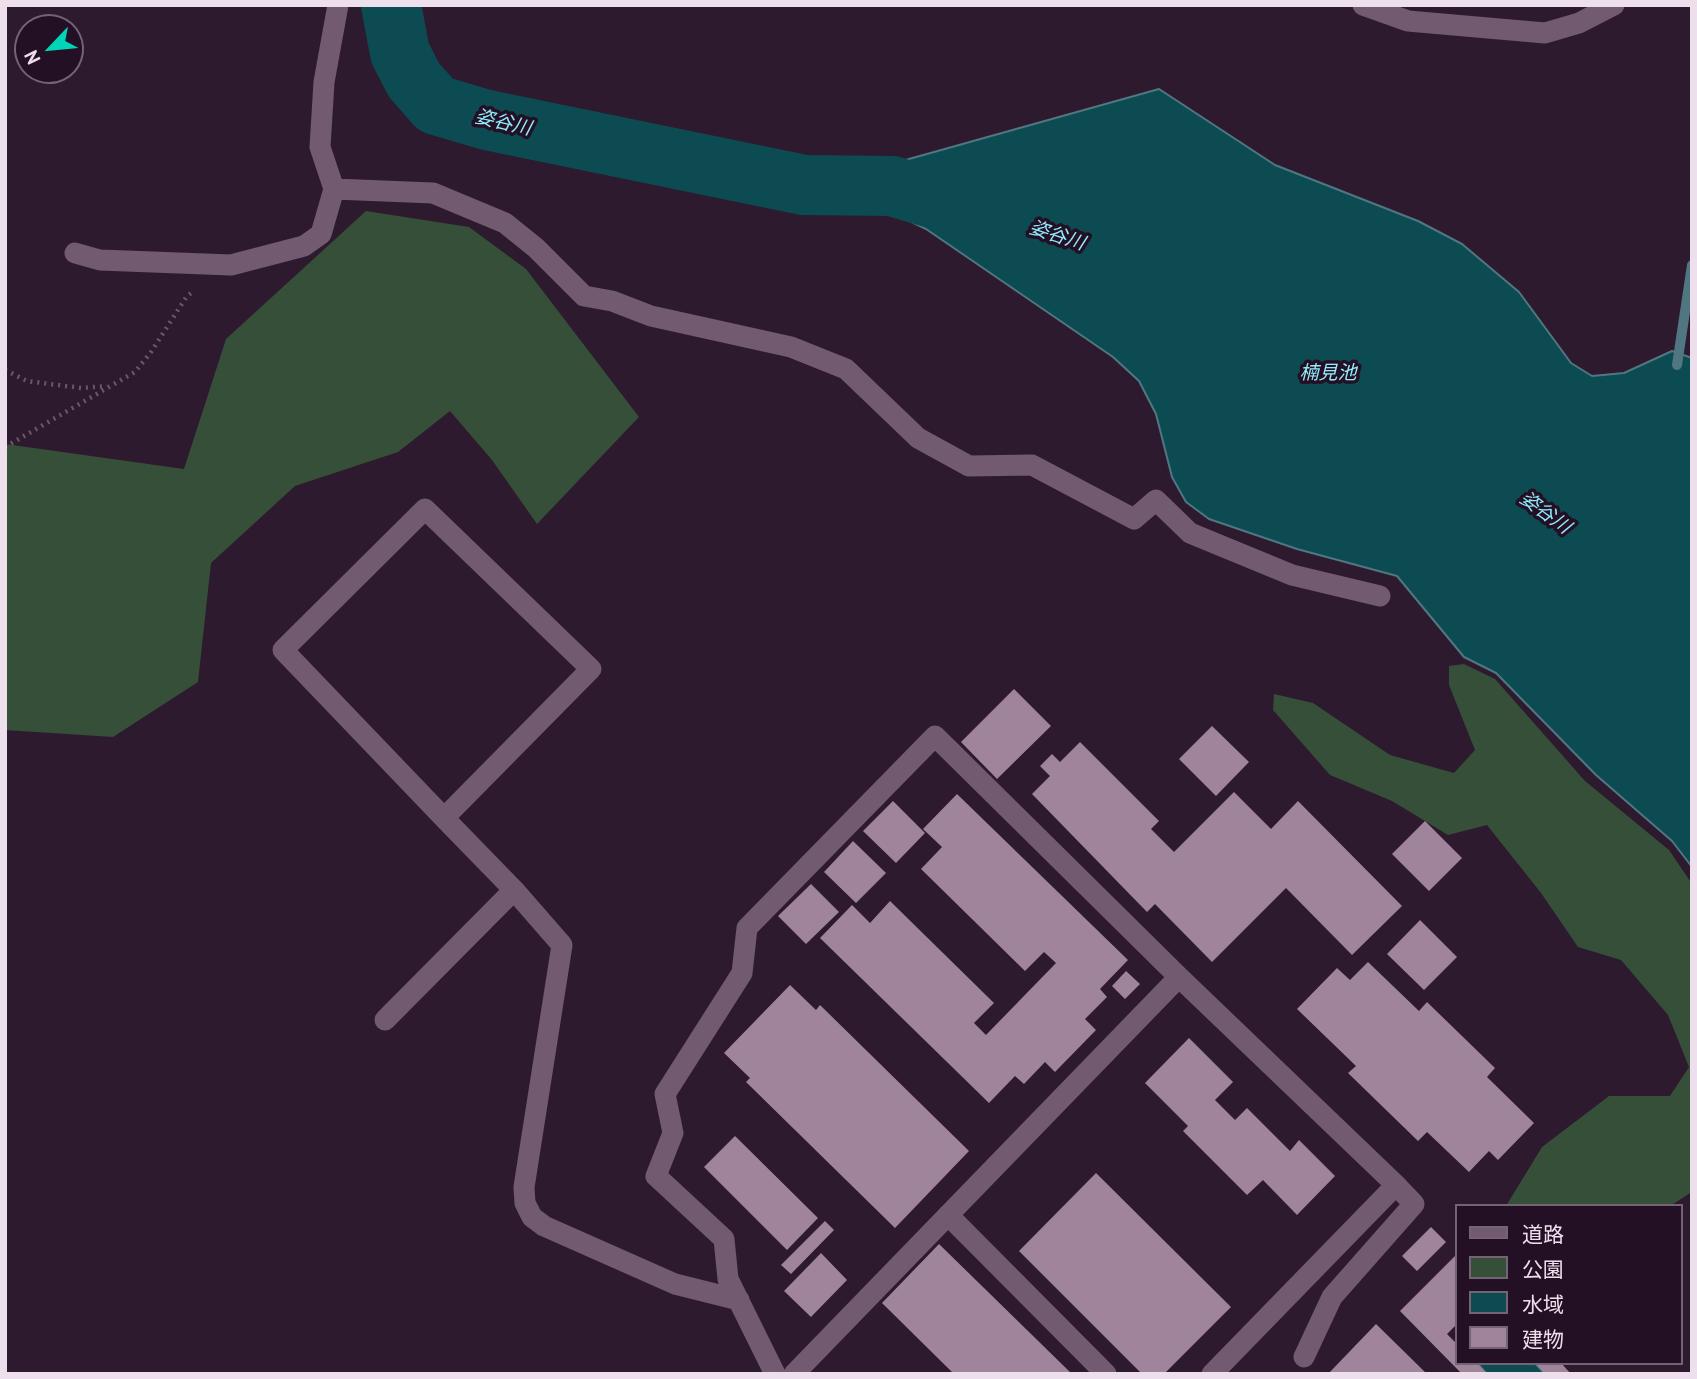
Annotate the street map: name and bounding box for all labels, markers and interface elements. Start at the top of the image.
north arrow [14,14,84,84]
text: N [18,46,45,68]
water label: 姿谷川 [473,105,533,141]
water label: 姿谷川 [1026,216,1088,256]
water label: 楠見池 [1300,363,1356,385]
water label: 姿谷川 [1515,487,1575,539]
legend [1456,1204,1683,1365]
text: 道路 [1522,1221,1564,1248]
text: 公園 [1522,1256,1564,1283]
text: 水域 [1522,1291,1564,1318]
text: 建物 [1522,1326,1564,1353]

